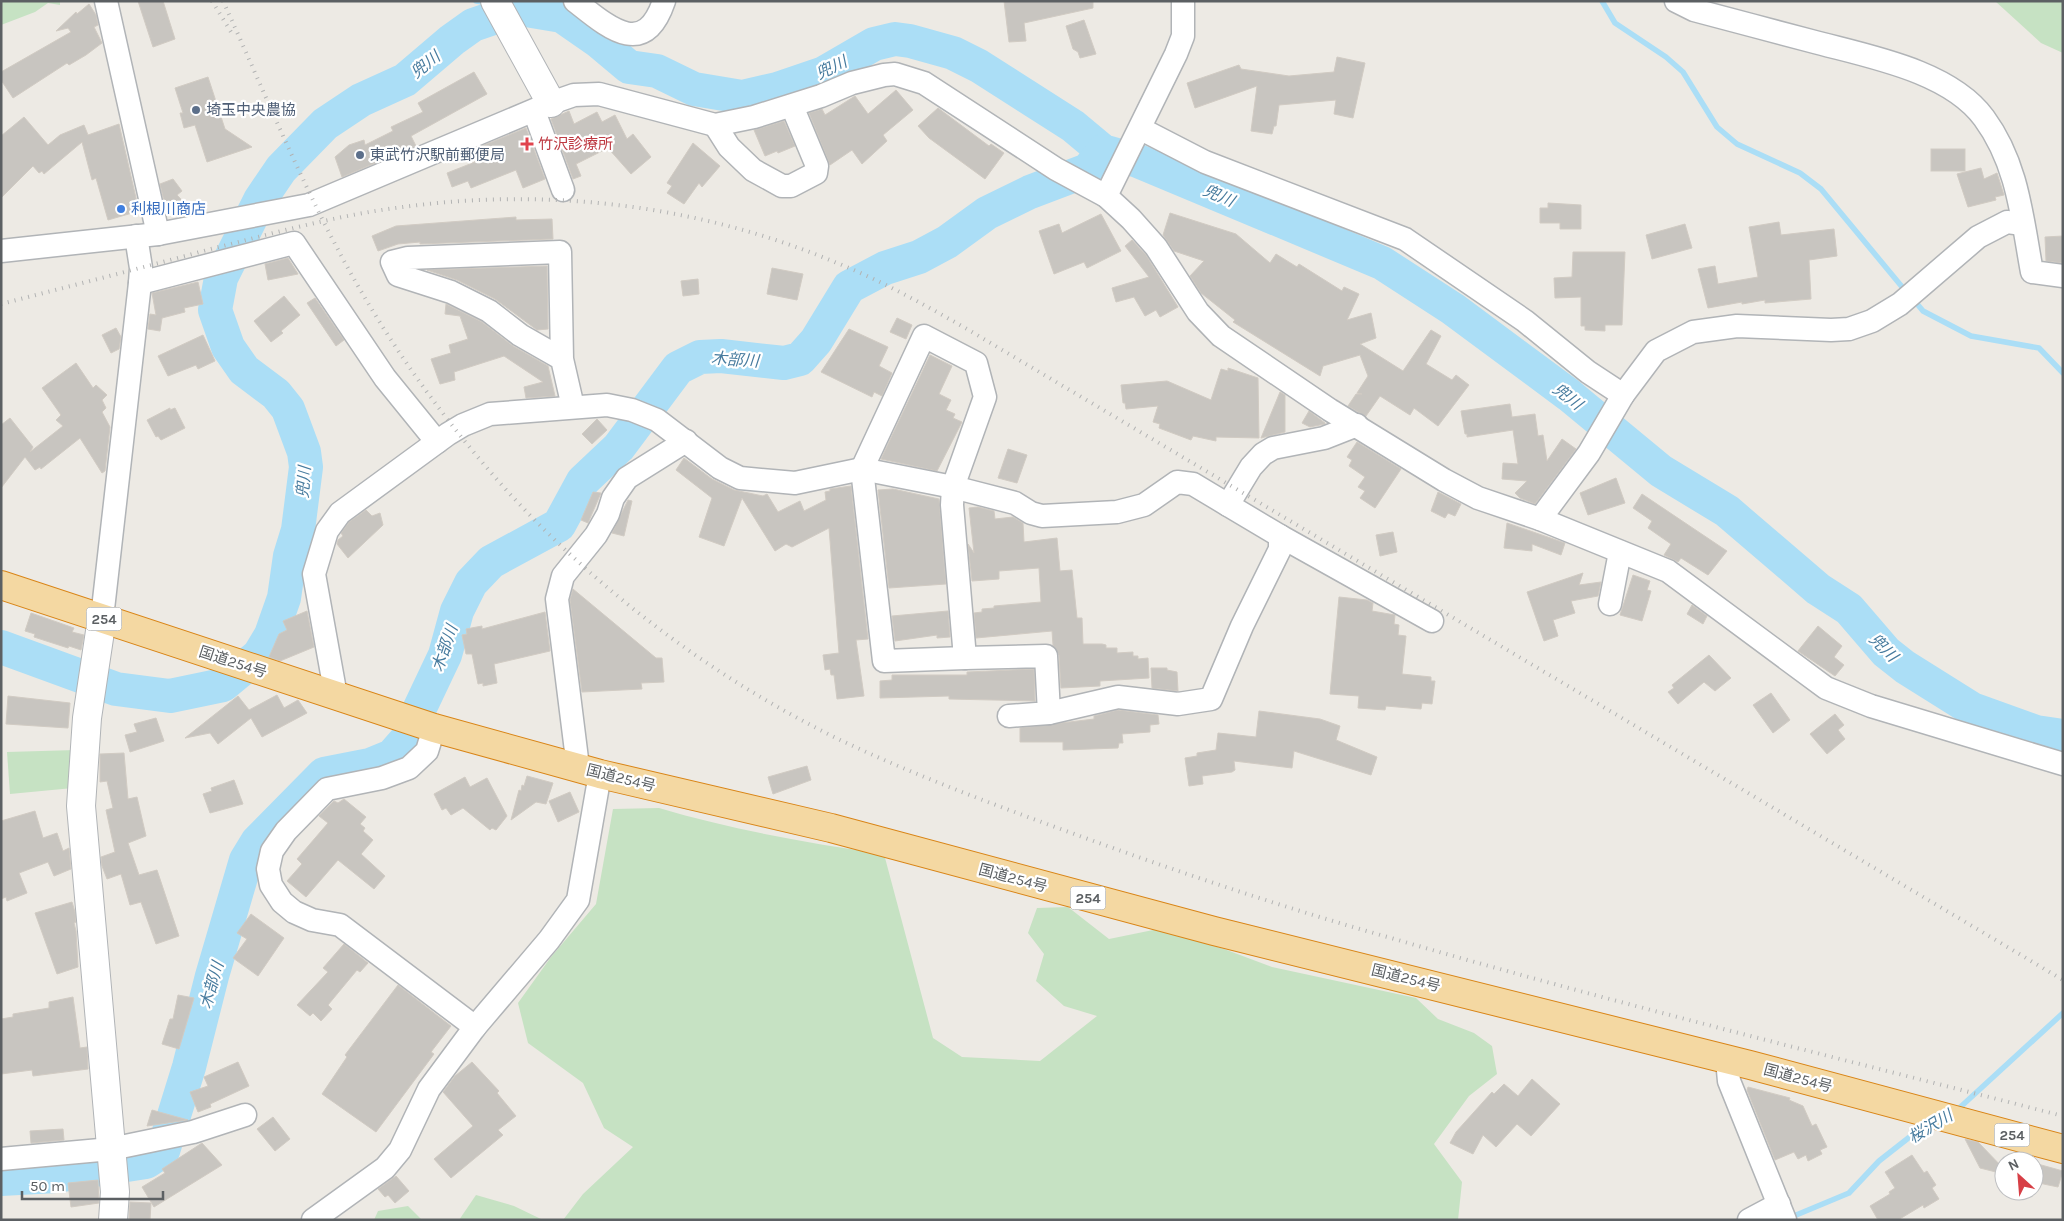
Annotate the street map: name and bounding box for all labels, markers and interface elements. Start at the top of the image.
water label: 兜川 [407,46,445,82]
water label: 兜川 [813,51,852,83]
place label: 埼玉中央農協 [206,101,296,119]
marker: 埼玉中央農協 [190,104,202,116]
place label: 竹沢診療所 [538,135,613,153]
marker: 竹沢診療所 [520,137,534,151]
place label: 東武竹沢駅前郵便局 [370,146,505,164]
marker: 東武竹沢駅前郵便局 [354,149,366,161]
water label: 兜川 [1200,180,1239,211]
place label: 利根川商店 [131,200,206,218]
marker: 利根川商店 [115,203,127,215]
water label: 木部川 [710,348,762,371]
water label: 兜川 [1549,379,1588,415]
water label: 兜川 [293,463,314,499]
road number: 254 [86,608,122,630]
water label: 木部川 [428,620,462,674]
water label: 兜川 [1866,629,1903,667]
street label: 国道254号 [197,643,269,681]
street label: 国道254号 [585,761,657,795]
street label: 国道254号 [977,860,1049,896]
road number: 254 [1070,886,1106,910]
water label: 木部川 [196,958,228,1011]
street label: 国道254号 [1370,961,1442,995]
street label: 国道254号 [1762,1060,1834,1096]
water label: 桜沢川 [1905,1105,1957,1147]
road number: 254 [1994,1124,2030,1146]
north arrow [1994,1151,2044,1201]
text: N [2005,1155,2022,1175]
scale bar [22,1168,164,1200]
text: 50 m [30,1177,65,1195]

